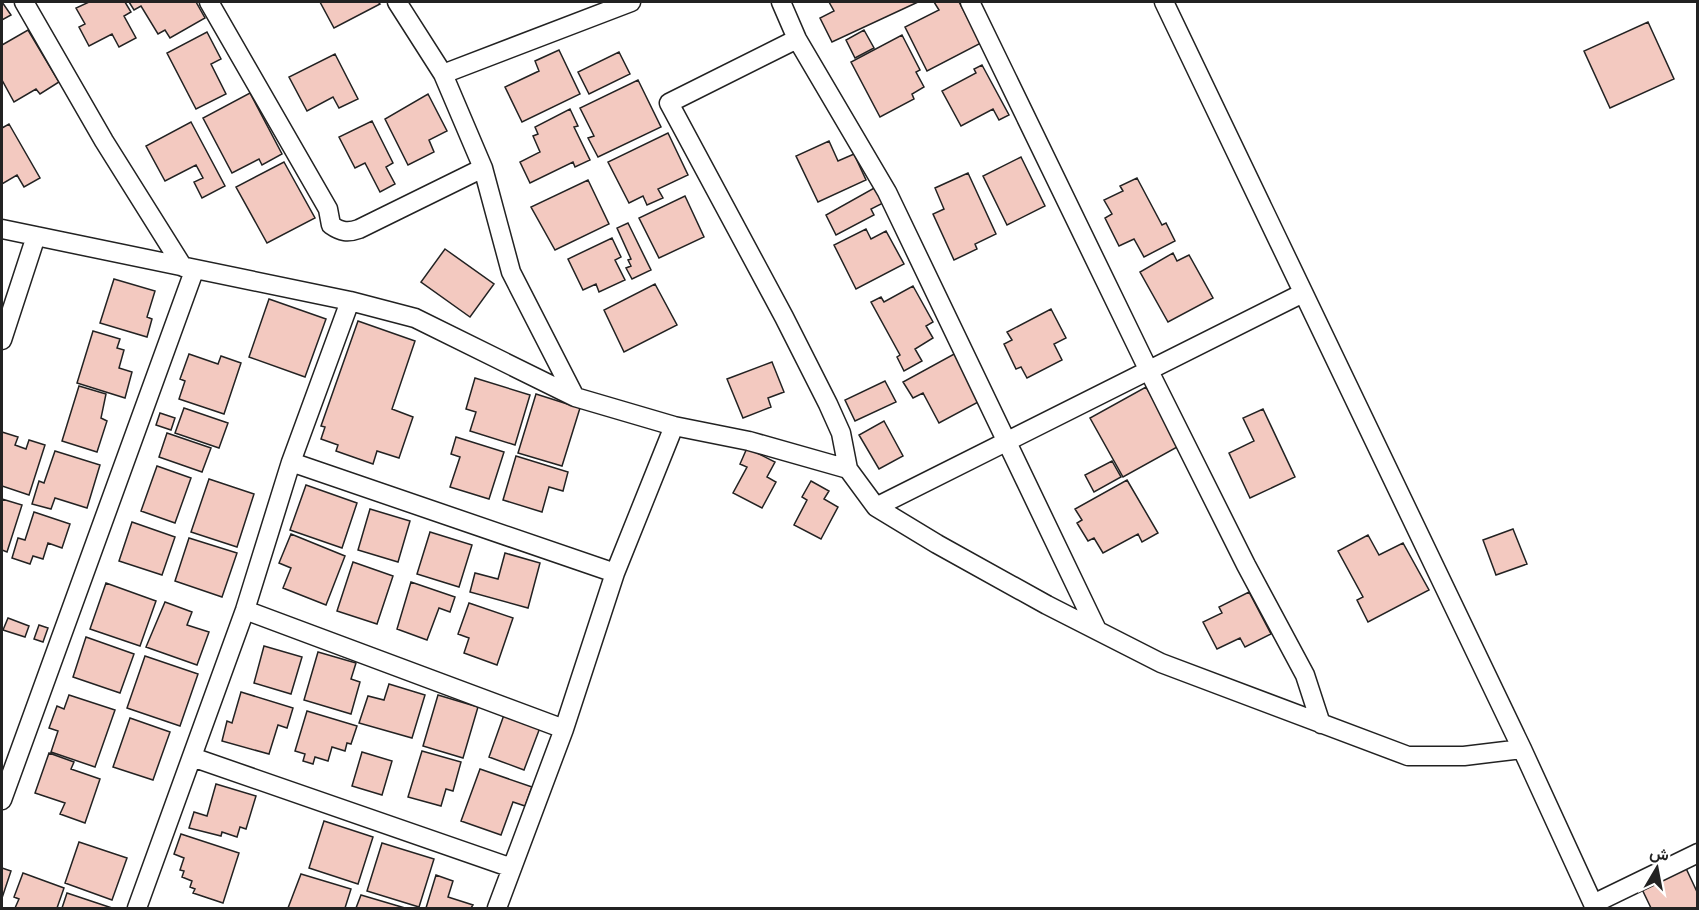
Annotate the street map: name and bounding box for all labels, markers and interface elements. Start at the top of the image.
north arrow [1627,838,1687,898]
text: ش [1648,842,1671,865]

